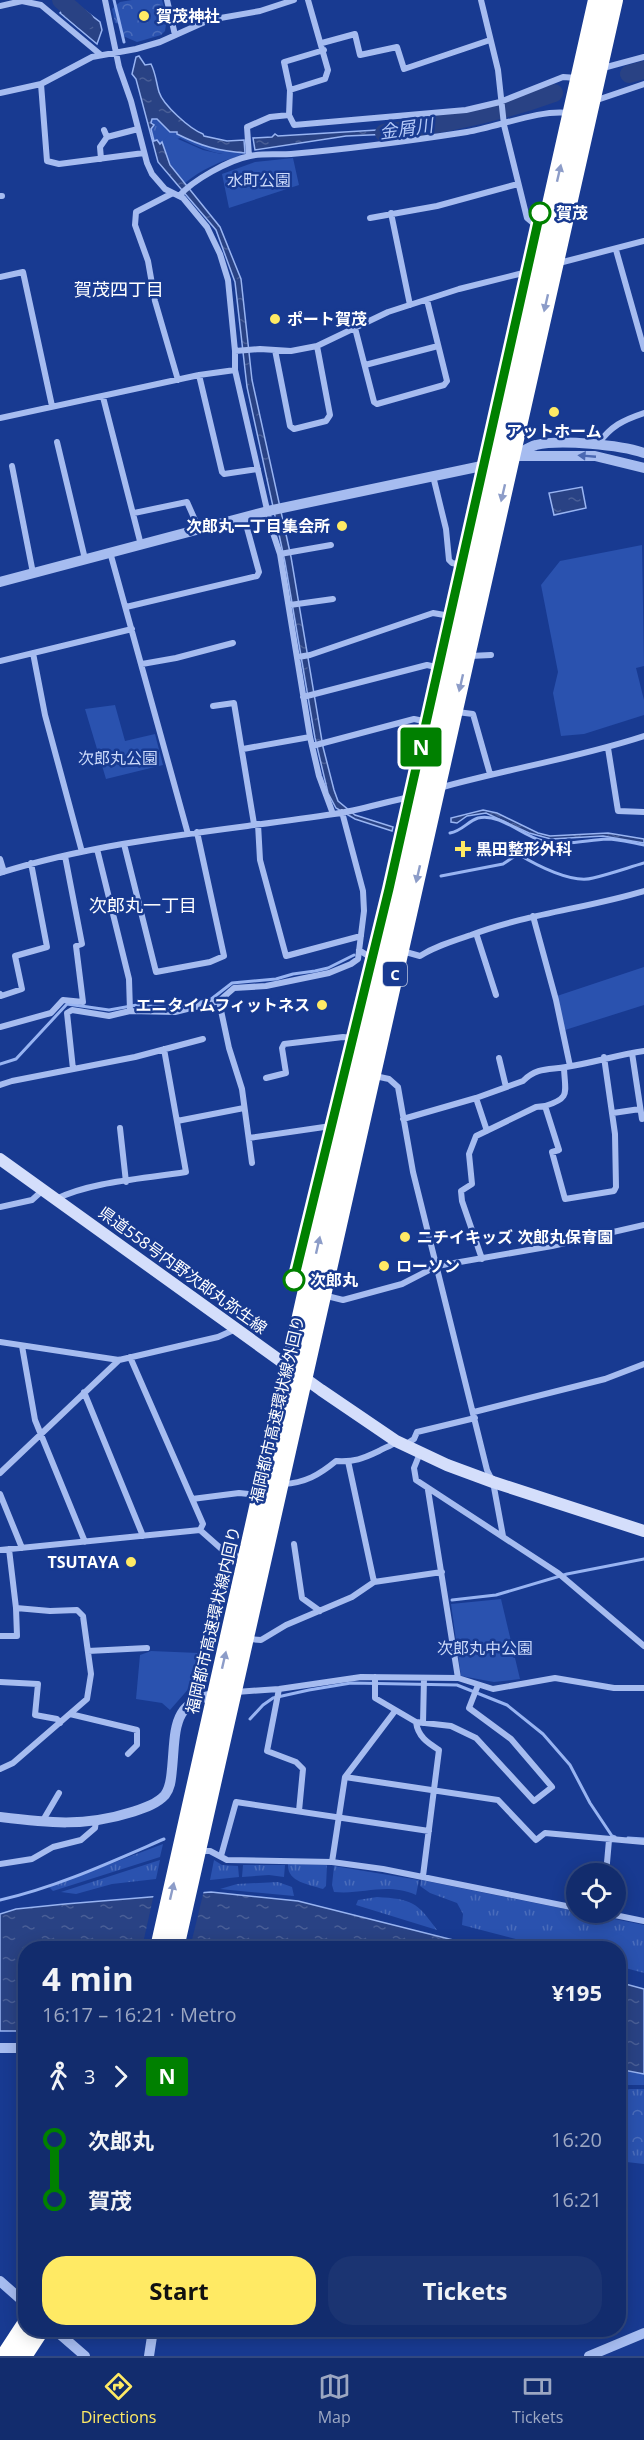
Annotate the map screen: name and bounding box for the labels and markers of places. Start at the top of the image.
place label: 賀茂神社 [156,5,220,27]
marker: 賀茂神社 [137,9,151,23]
marker: 賀茂 [529,202,551,224]
place label: 賀茂 [556,202,588,224]
place label: ポート賀茂 [287,308,367,330]
marker: ポート賀茂 [268,312,282,326]
marker: アットホーム [547,405,561,419]
place label: アットホーム [506,420,602,442]
place label: 次郎丸一丁目集会所 [186,515,330,537]
marker: 次郎丸一丁目集会所 [335,519,349,533]
place label: 黒田整形外科 [476,838,572,860]
marker: 黒田整形外科 [454,840,472,858]
place label: エニタイムフィットネス [136,994,310,1016]
marker: エニタイムフィットネス [315,998,329,1012]
place label: ニチイキッズ 次郎丸保育園 [417,1226,613,1248]
marker: ニチイキッズ 次郎丸保育園 [398,1230,412,1244]
place label: ローソン [396,1255,460,1277]
marker: ローソン [377,1259,391,1273]
marker: 次郎丸 [283,1269,305,1291]
place label: 次郎丸 [310,1269,358,1291]
place label: TSUTAYA [48,1551,120,1573]
marker: TSUTAYA [124,1555,138,1569]

